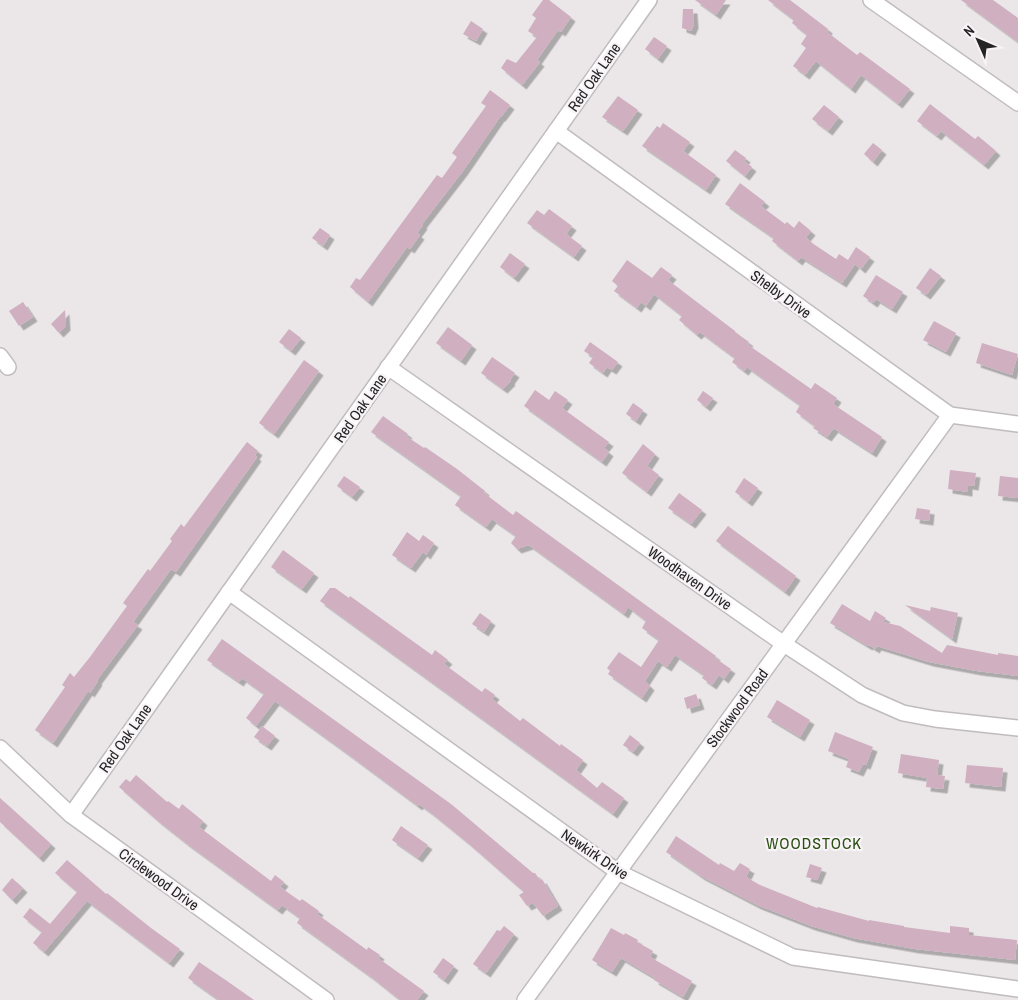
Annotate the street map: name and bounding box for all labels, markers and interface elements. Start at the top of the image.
north arrow [953,15,1003,65]
text: N [960,22,978,40]
street label: Red Oak Lane [563,38,625,116]
street label: Shelby Drive [746,265,816,323]
street label: Red Oak Lane [329,369,391,447]
street label: Woodhaven Drive [644,541,736,615]
street label: Stockwood Road [701,664,773,752]
street label: Red Oak Lane [94,699,156,777]
street label: Newkirk Drive [557,824,633,884]
district label: WOODSTOCK [766,832,862,854]
street label: Circlewood Drive [115,843,203,915]

